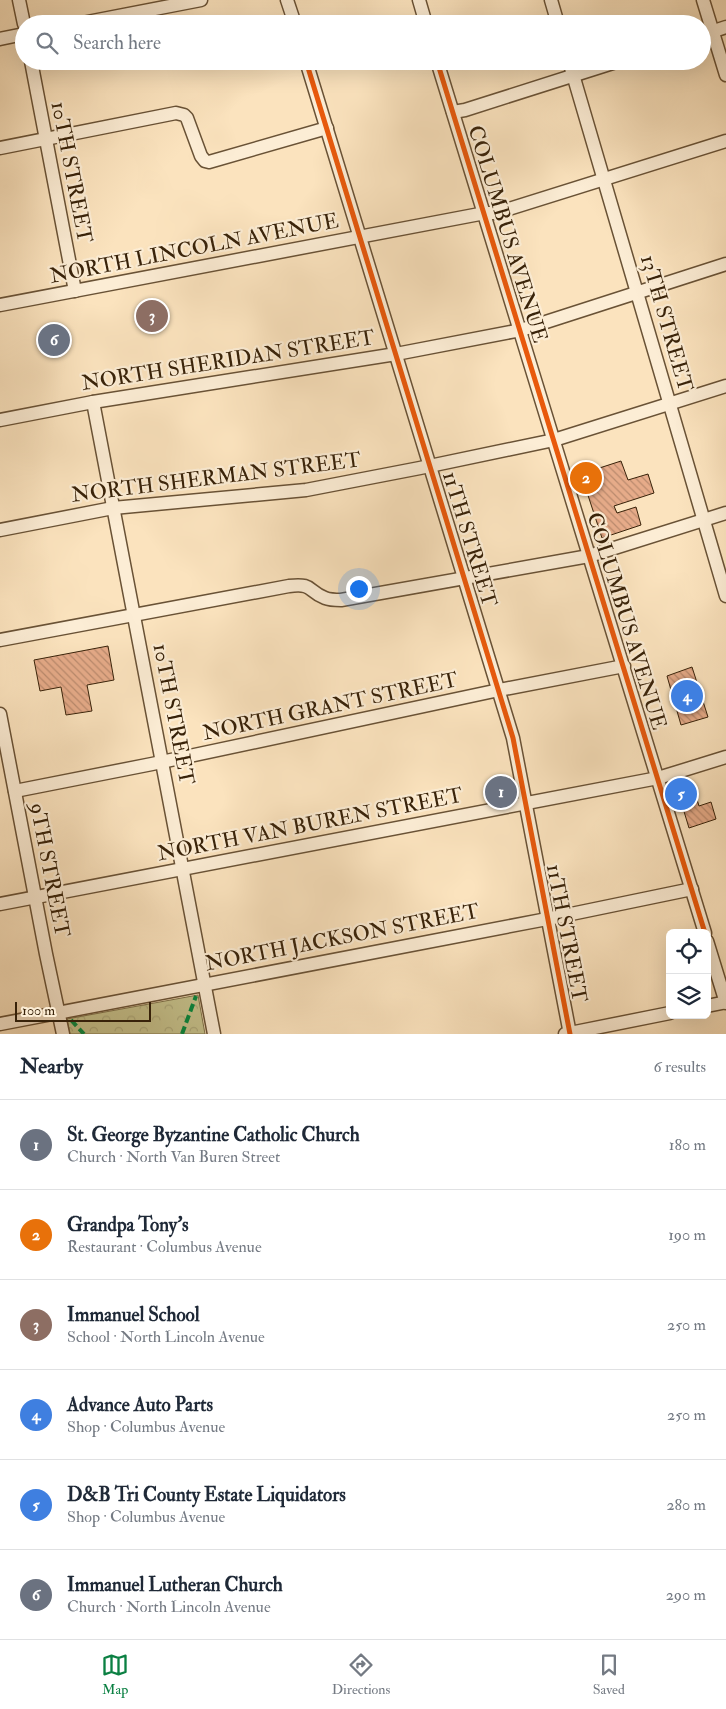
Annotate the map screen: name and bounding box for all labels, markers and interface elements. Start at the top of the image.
search box [15,15,711,70]
icon: search [33,29,61,57]
text: Search here [73,31,161,55]
street label: 10TH STREET [45,99,99,246]
street label: COLUMBUS AVENUE [462,122,553,346]
street label: NORTH LINCOLN AVENUE [47,207,341,290]
street label: 13TH STREET [634,252,699,395]
pin: 3 [136,297,168,335]
pin: 6 [38,321,70,359]
street label: NORTH SHERIDAN STREET [80,324,377,397]
street label: NORTH SHERMAN STREET [70,446,363,509]
pin: 2 [570,459,602,497]
street label: 11TH STREET [436,468,503,611]
street label: COLUMBUS AVENUE [581,509,672,733]
your location [346,576,372,602]
street label: 10TH STREET [147,641,201,788]
street label: NORTH GRANT STREET [200,666,461,747]
pin: 4 [671,677,703,715]
pin: 1 [485,773,517,811]
pin: 5 [665,775,697,813]
street label: NORTH VAN BUREN STREET [155,782,465,867]
street label: 9TH STREET [23,799,76,940]
street label: 11TH STREET [540,862,593,1005]
street label: NORTH JACKSON STREET [203,898,482,977]
map controls [666,929,711,1019]
button: locate [666,929,711,974]
button: layers [666,974,711,1019]
scale bar [15,999,151,1022]
text: 100 m [22,1002,55,1019]
text: Nearby [20,1053,83,1080]
text: 6 results [654,1057,706,1077]
text: St. George Byzantine Catholic Church [67,1123,360,1147]
text: 1 [33,1135,39,1155]
text: 180 m [669,1135,706,1155]
text: Church · North Van Buren Street [67,1147,280,1167]
text: Grandpa Tony's [67,1213,189,1237]
text: 2 [32,1225,40,1245]
text: 190 m [668,1225,706,1245]
text: Restaurant · Columbus Avenue [67,1237,262,1257]
text: Immanuel School [67,1303,200,1327]
text: 3 [33,1315,39,1335]
text: 250 m [667,1315,706,1335]
text: School · North Lincoln Avenue [67,1327,265,1347]
text: Advance Auto Parts [67,1393,213,1417]
text: 4 [32,1405,40,1425]
text: 250 m [667,1405,706,1425]
text: Shop · Columbus Avenue [67,1417,225,1437]
text: D&B Tri County Estate Liquidators [67,1483,346,1507]
text: 5 [32,1495,40,1515]
text: 280 m [666,1495,706,1515]
text: Shop · Columbus Avenue [67,1507,225,1527]
text: Immanuel Lutheran Church [67,1573,283,1597]
text: 6 [32,1585,40,1605]
text: 290 m [666,1585,706,1605]
text: Church · North Lincoln Avenue [67,1597,271,1617]
tab: Map [101,1651,129,1698]
tab: Directions [332,1651,390,1698]
tab: Saved [593,1651,625,1698]

